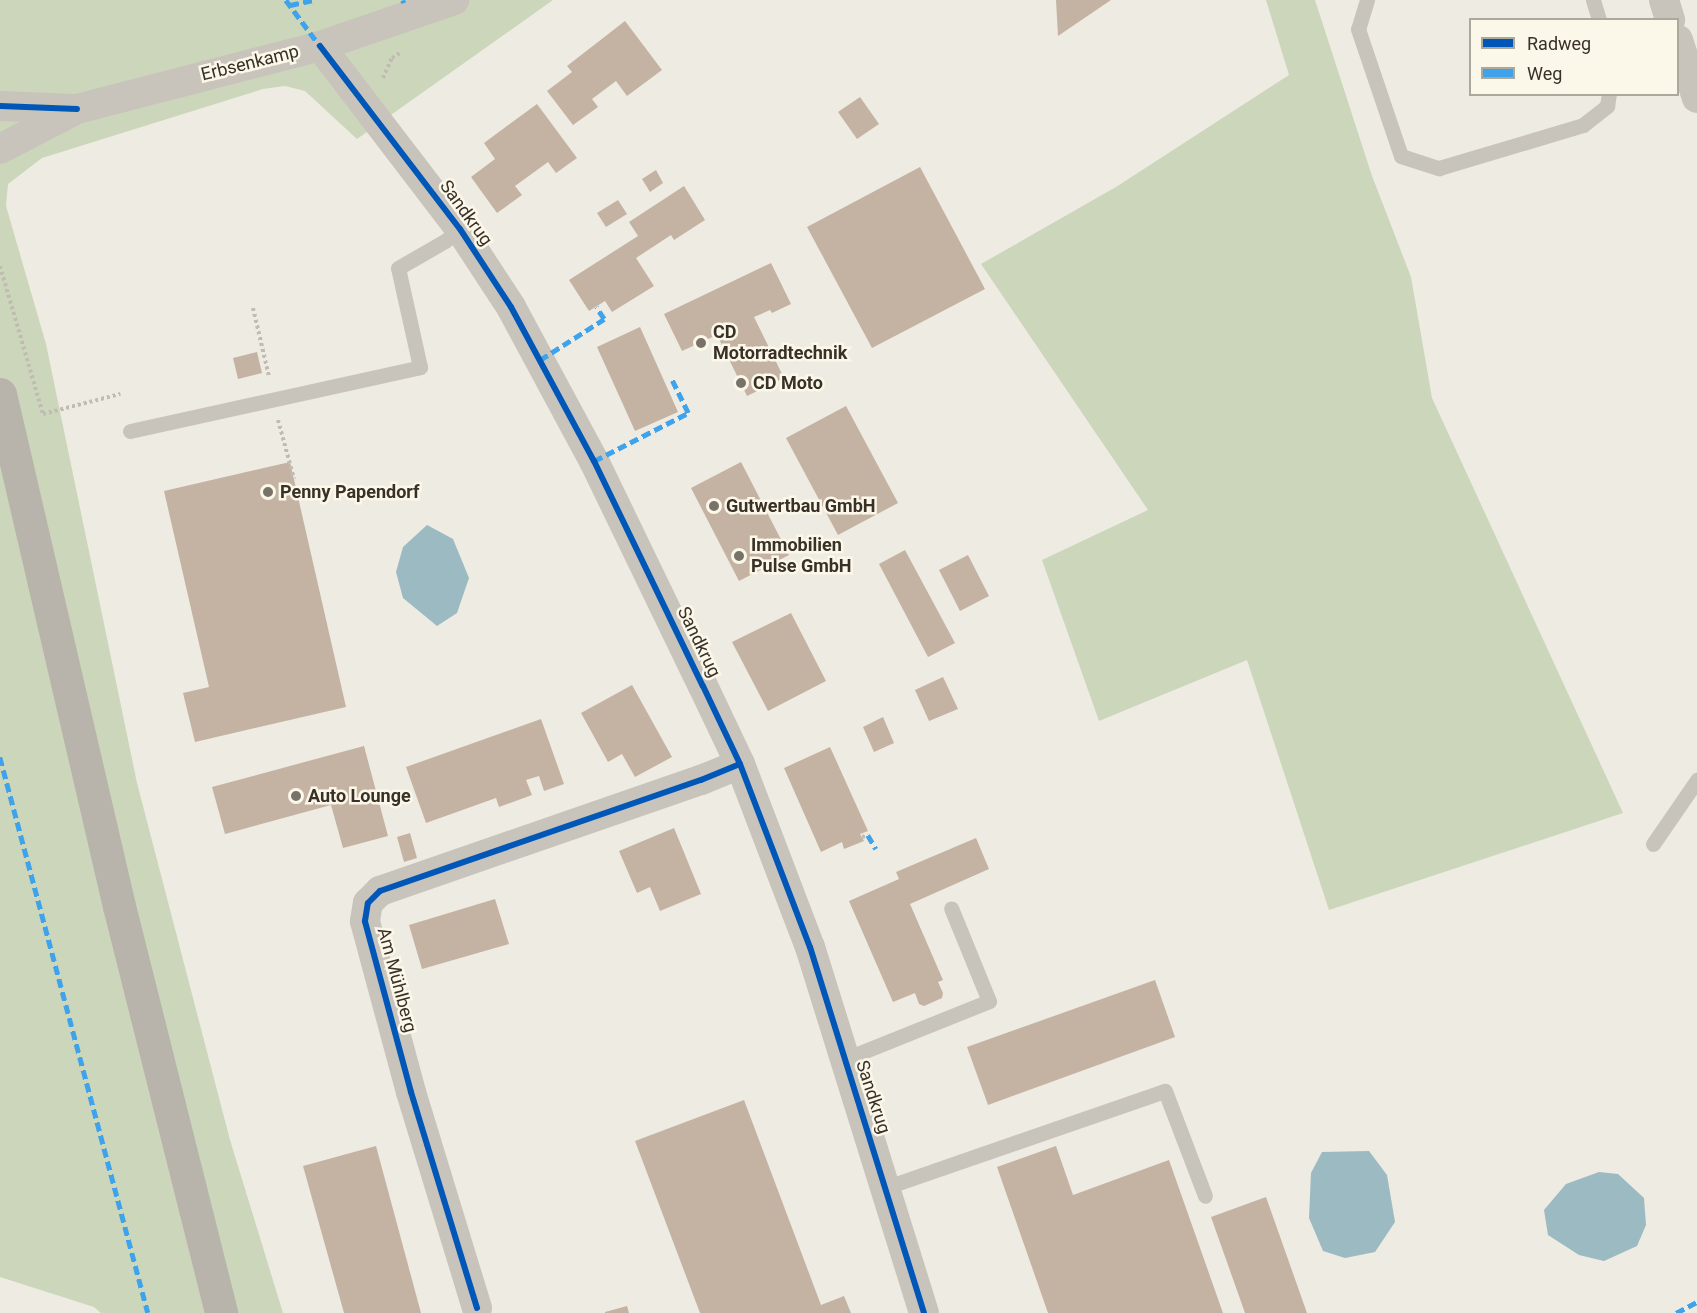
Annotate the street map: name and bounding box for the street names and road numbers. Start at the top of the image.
street label: Erbsenkamp [199,40,301,86]
street label: Sandkrug [435,176,497,250]
street label: Sandkrug [673,603,725,681]
street label: Am Mühlberg [373,925,421,1035]
street label: Sandkrug [851,1058,895,1136]

